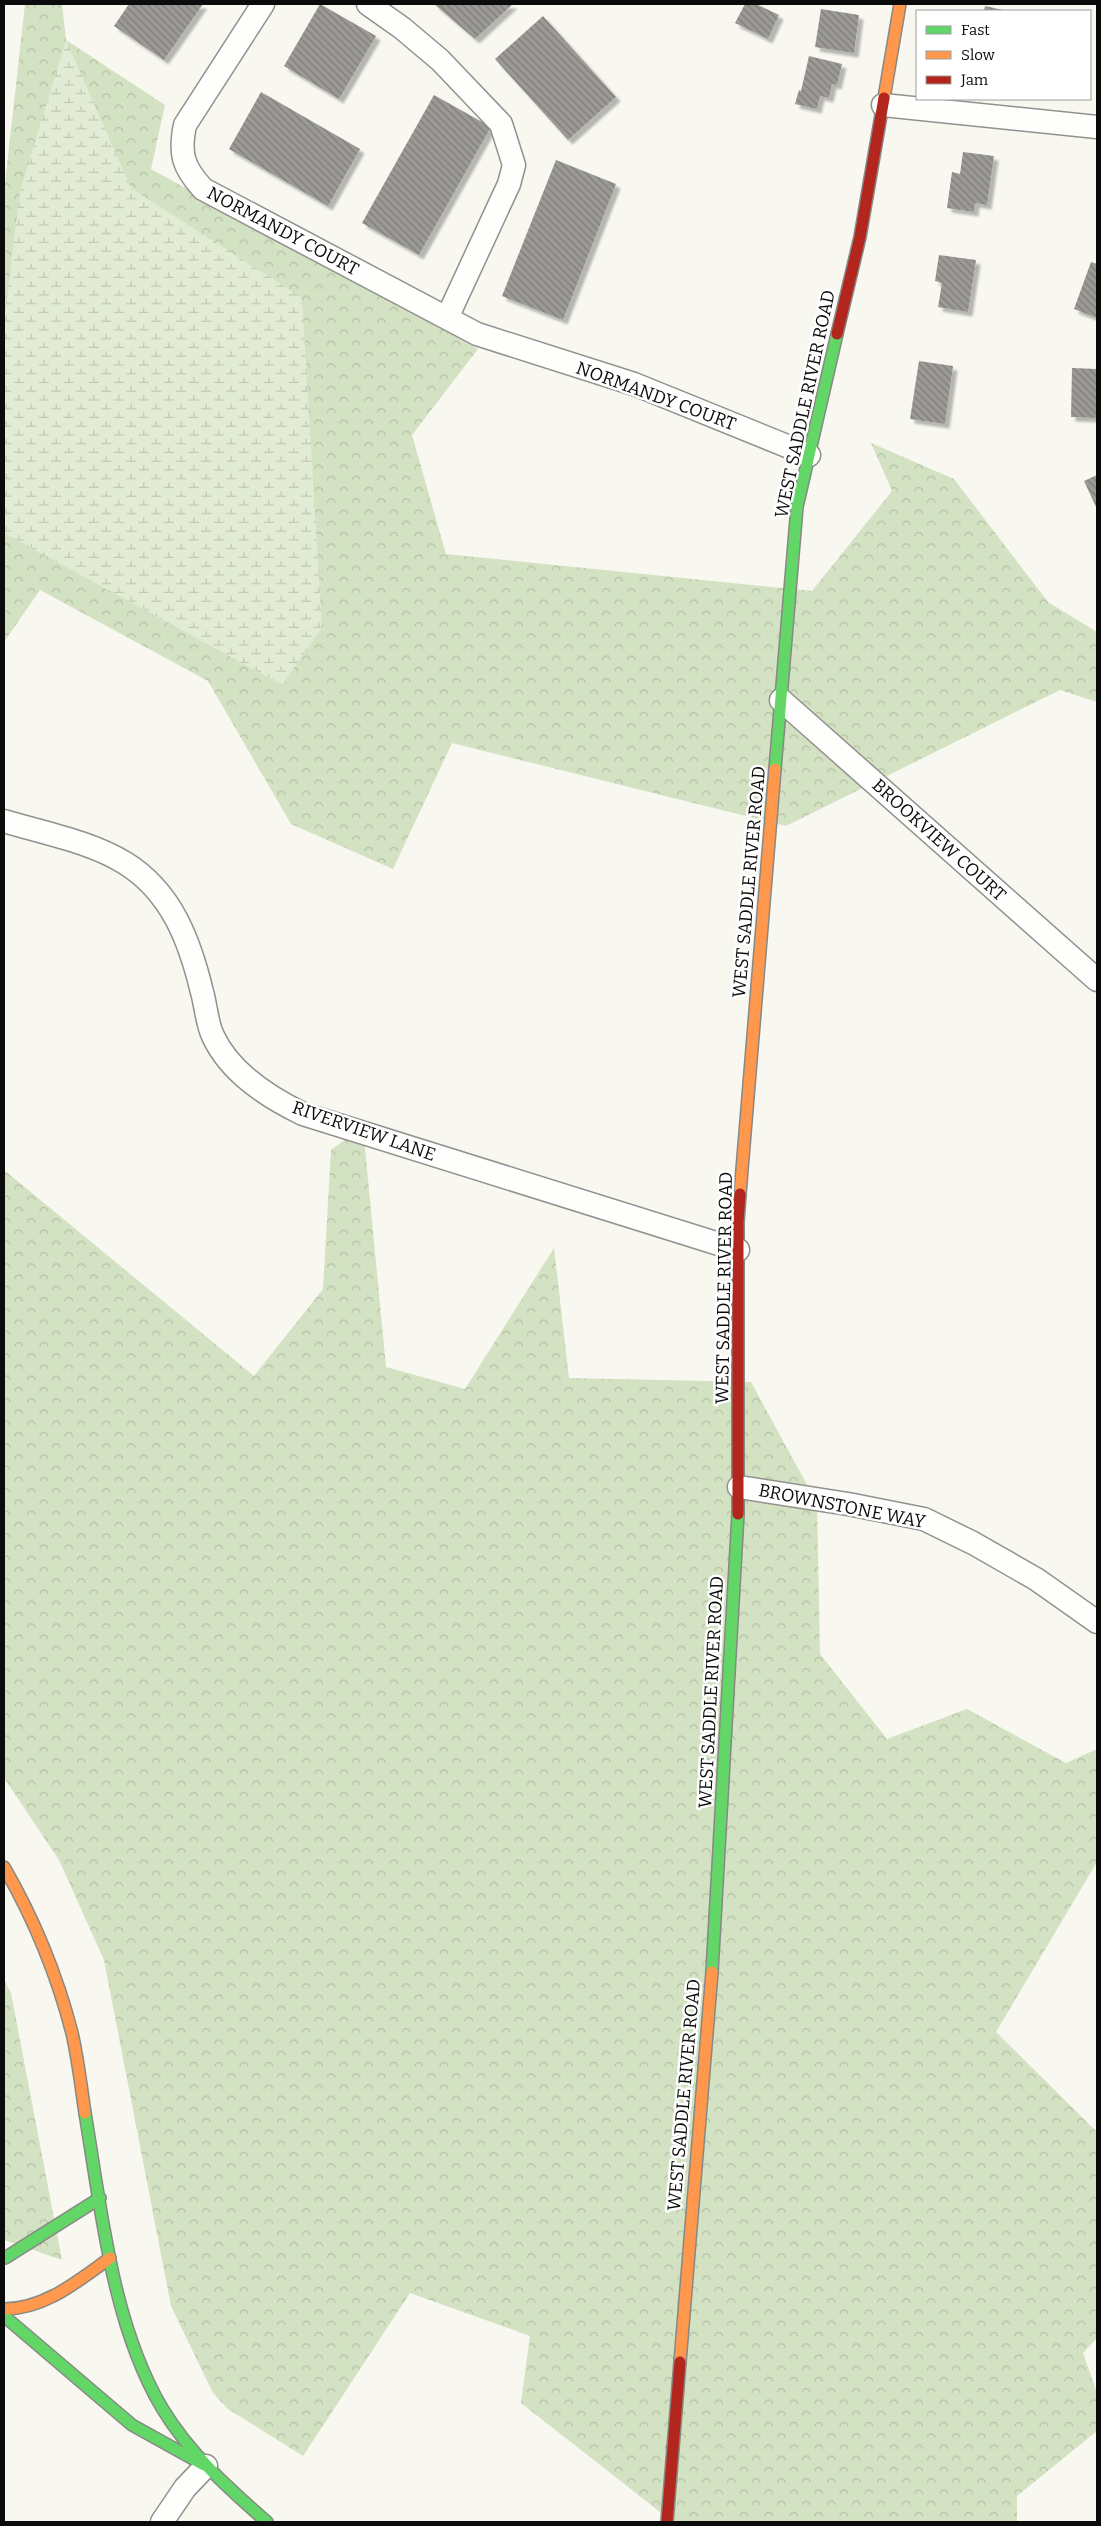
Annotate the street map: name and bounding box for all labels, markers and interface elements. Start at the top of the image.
legend [916,10,1091,100]
text: Fast [961,21,990,39]
text: Slow [961,46,996,64]
text: Jam [960,71,989,89]
street label: NORMANDY COURT [203,182,363,281]
street label: WEST SADDLE RIVER ROAD [770,288,840,520]
street label: NORMANDY COURT [573,357,739,435]
street label: WEST SADDLE RIVER ROAD [728,765,770,999]
street label: BROOKVIEW COURT [868,774,1011,906]
street label: RIVERVIEW LANE [289,1096,439,1166]
street label: WEST SADDLE RIVER ROAD [711,1172,737,1404]
street label: BROWNSTONE WAY [757,1479,928,1533]
street label: WEST SADDLE RIVER ROAD [694,1575,728,1809]
street label: WEST SADDLE RIVER ROAD [663,1978,705,2212]

